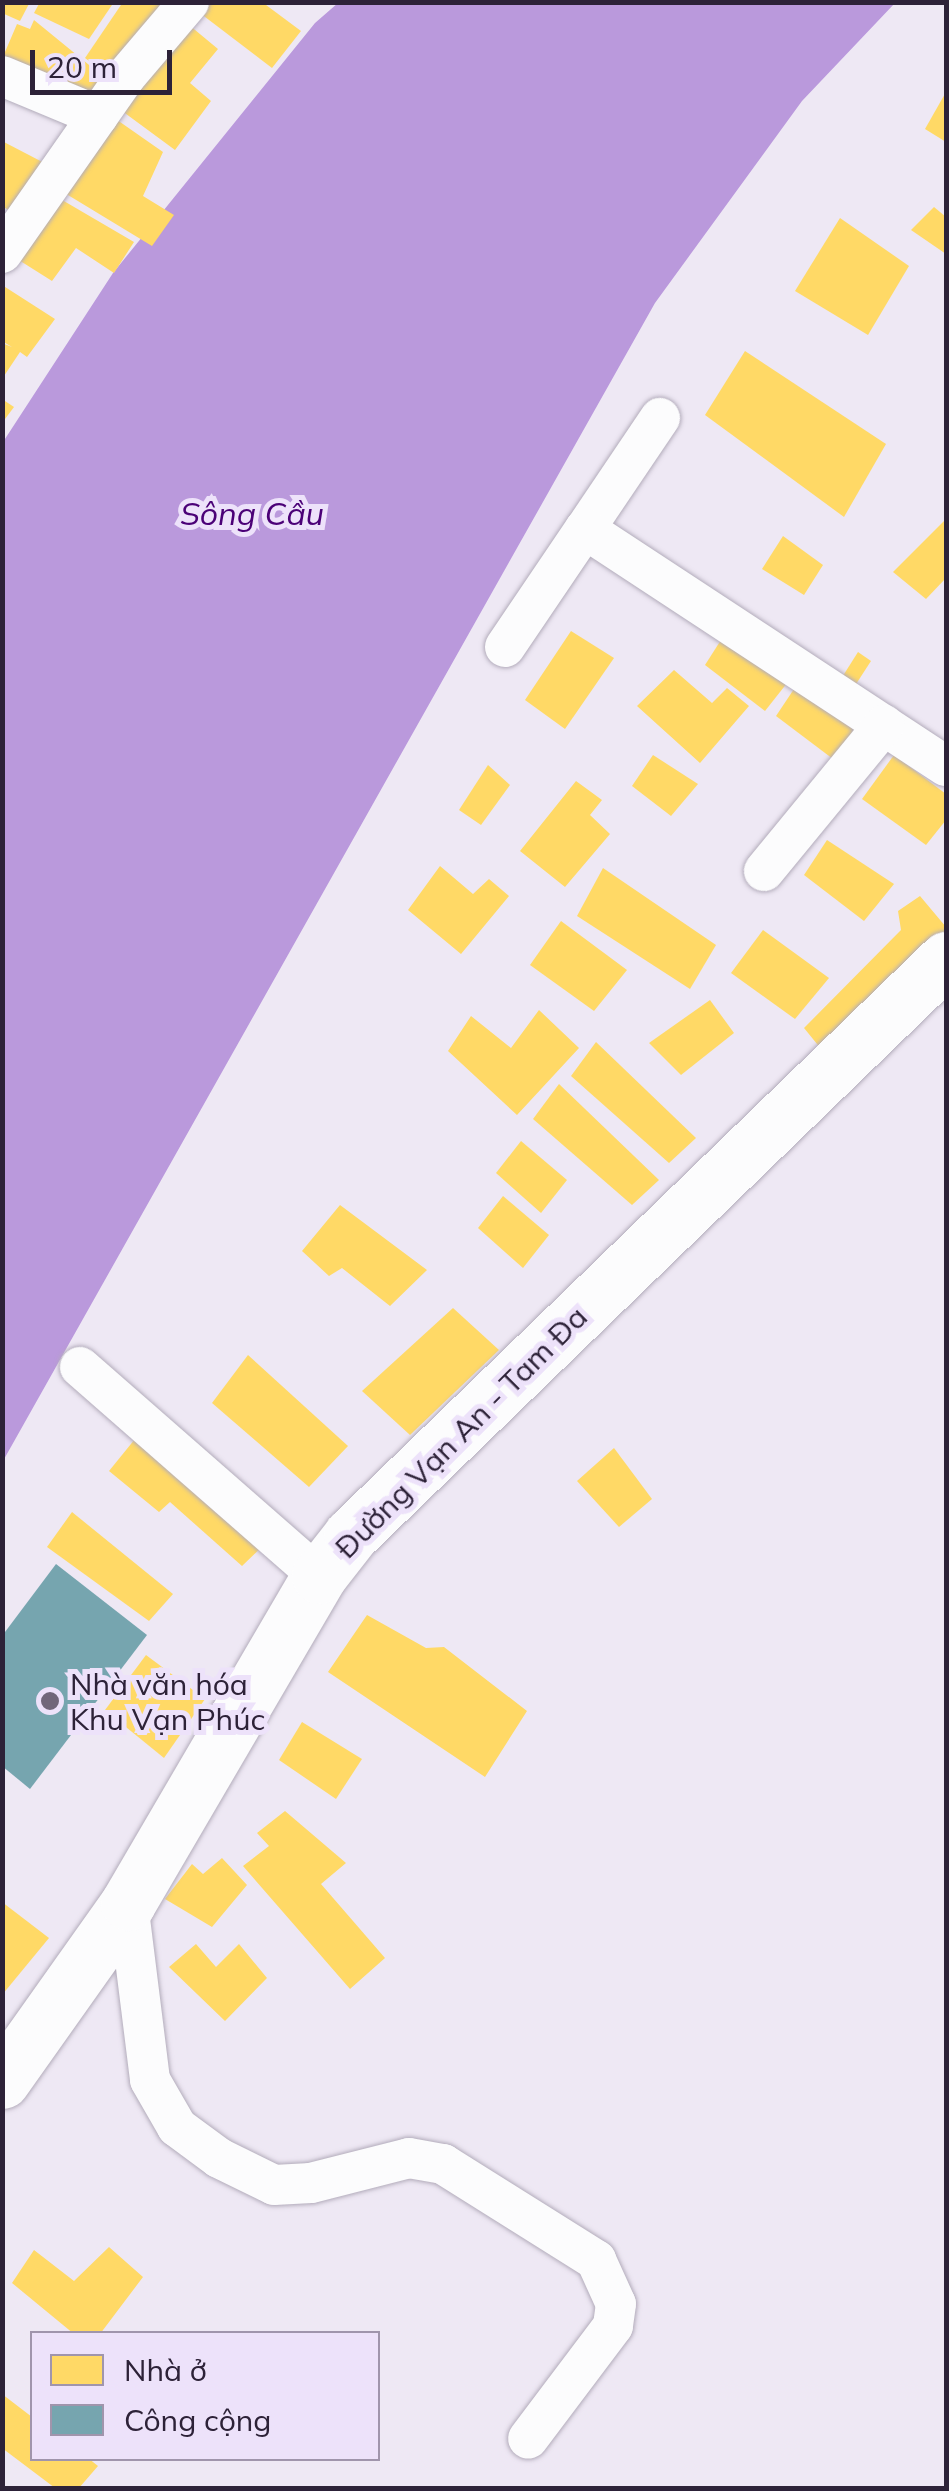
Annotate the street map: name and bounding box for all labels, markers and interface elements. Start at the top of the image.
scale bar [35,30,178,92]
text: 20 m [47,48,117,86]
water label: Sông Cầu [180,494,324,532]
street label: Đường Vạn An - Tam Đa [328,1299,594,1565]
place label: Nhà văn hóa Khu Vạn Phúc [70,1666,265,1736]
marker: Nhà văn hóa Khu Vạn Phúc [39,1690,61,1712]
legend [30,2331,380,2461]
text: Nhà ở [124,2351,207,2389]
text: Công cộng [124,2401,271,2439]

